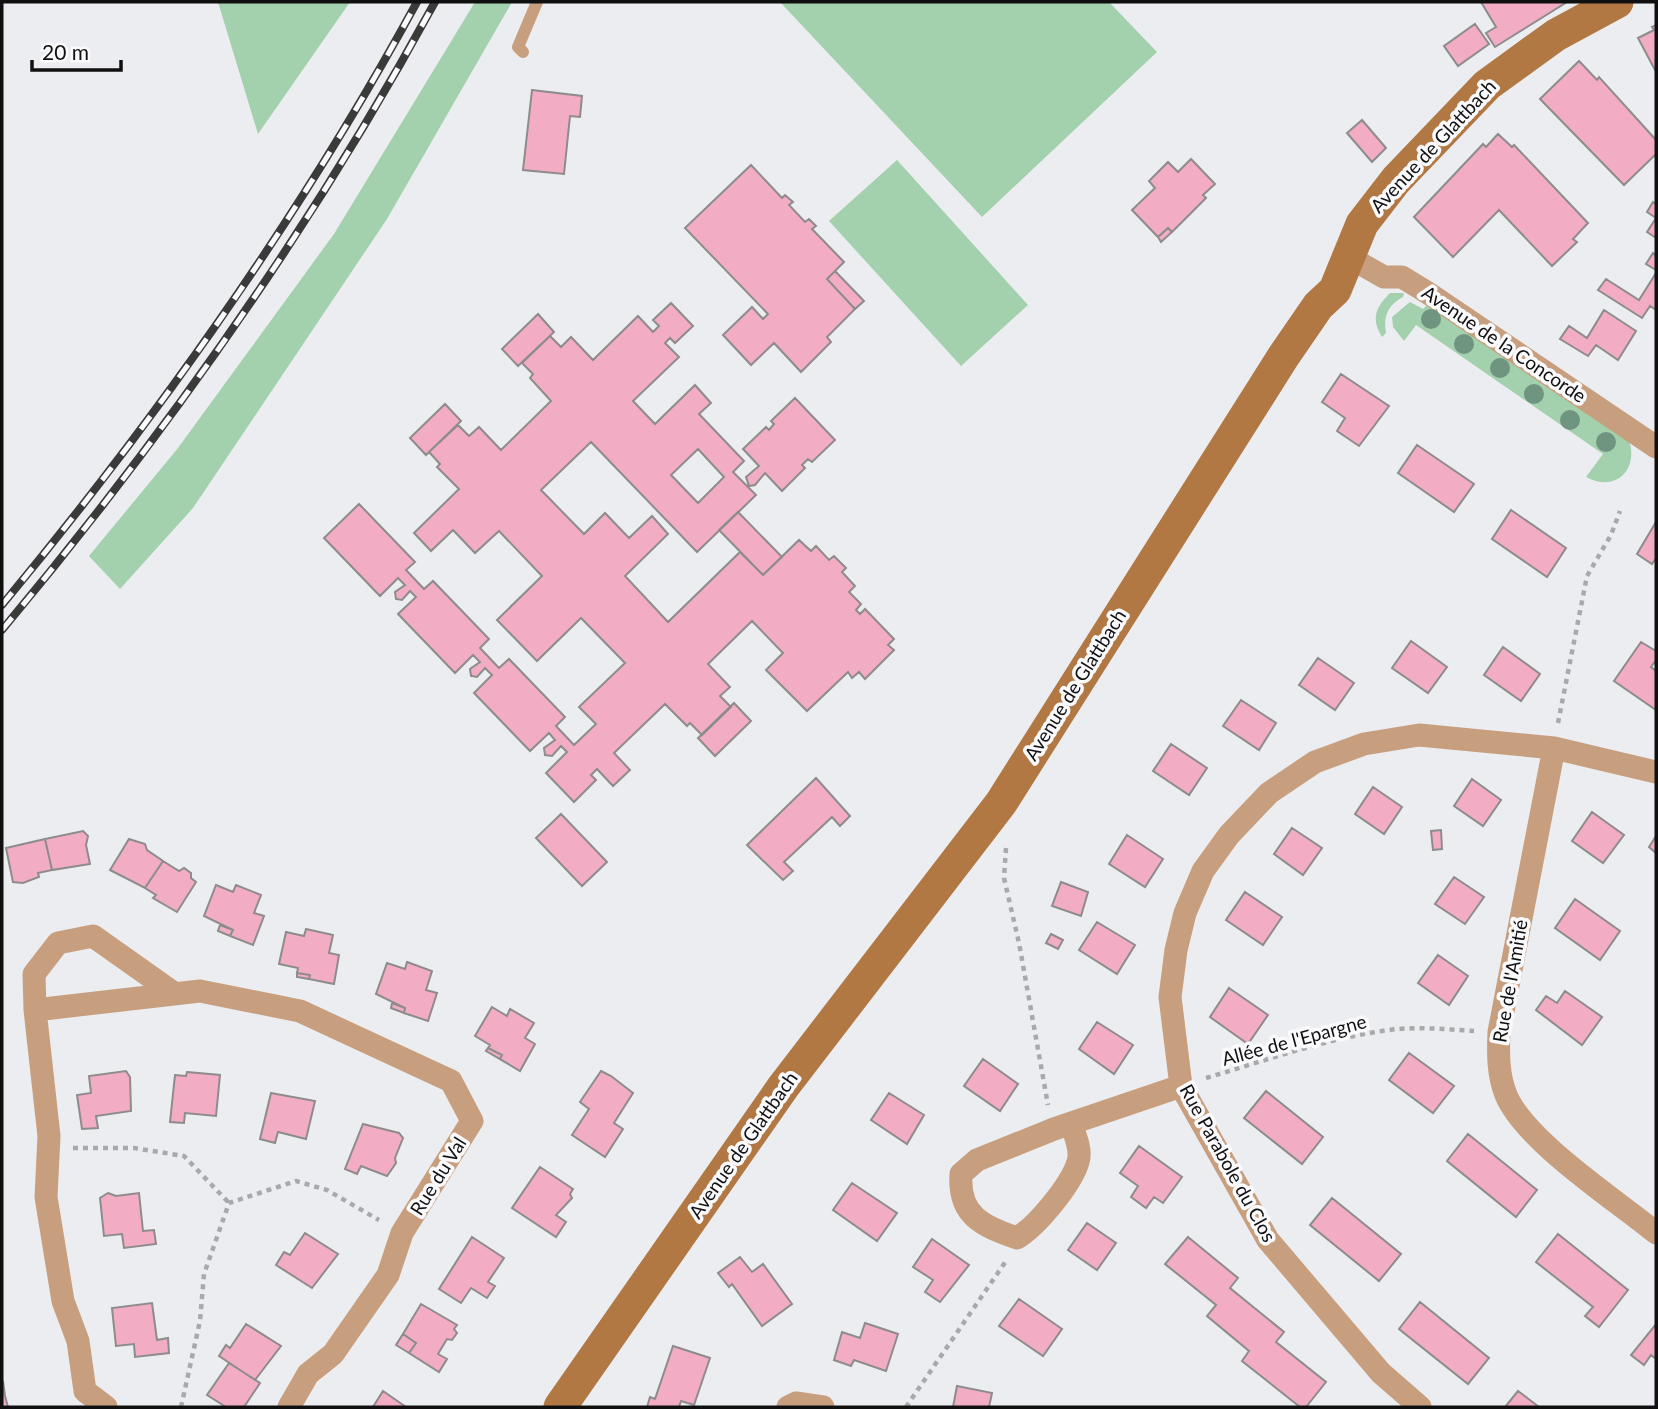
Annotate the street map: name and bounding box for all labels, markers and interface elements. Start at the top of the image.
scale bar [32,28,121,72]
text: 20 m [42,39,89,64]
street label: Avenue de Glattbach [1365,74,1500,217]
street label: Avenue de la Concorde [1418,280,1591,407]
street label: Avenue de Glattbach [1019,605,1130,764]
street label: Rue de l'Amitié [1487,918,1532,1044]
street label: Allée de l'Epargne [1219,1009,1369,1070]
street label: Avenue de Glattbach [683,1067,802,1222]
street label: Rue Parabole du Clos [1176,1080,1281,1246]
street label: Rue du Val [405,1132,471,1219]

